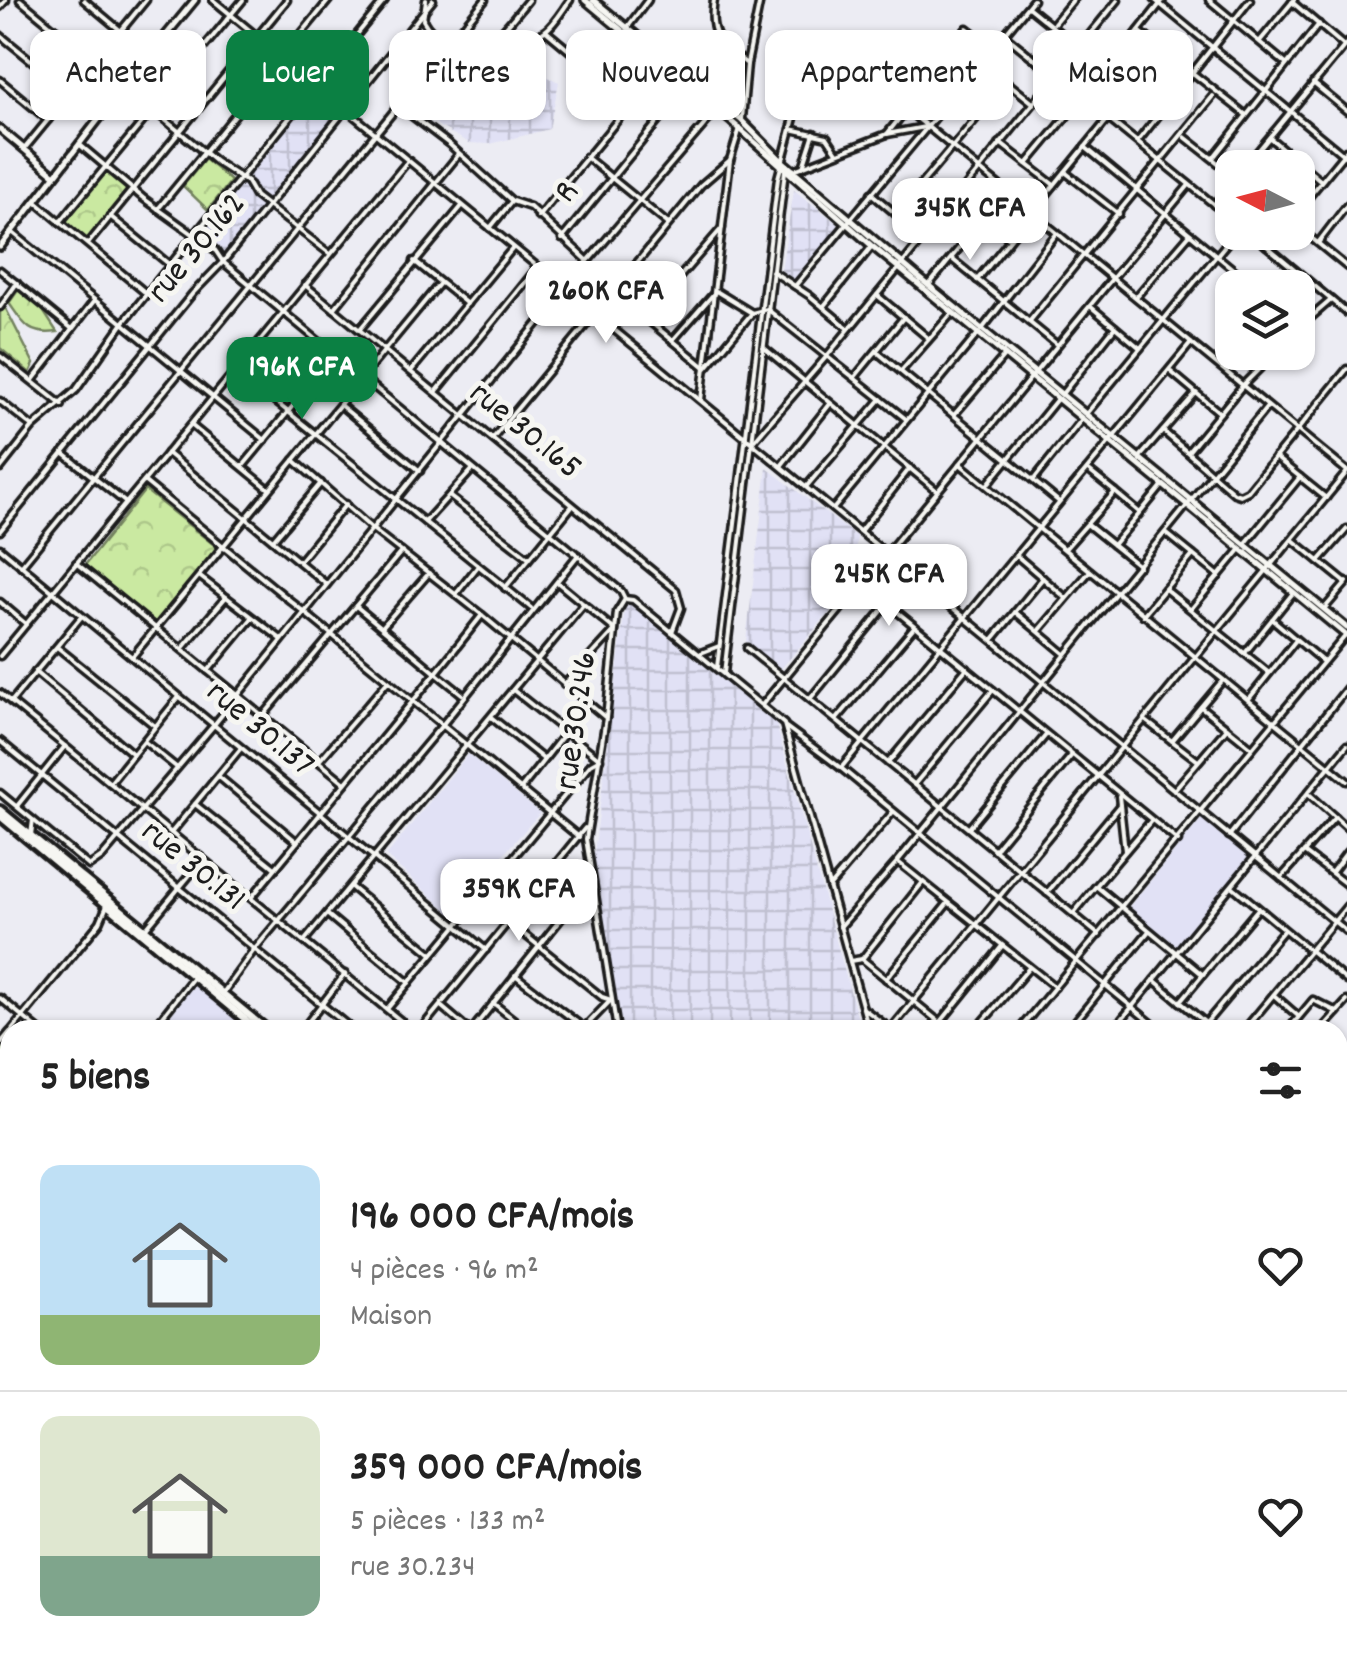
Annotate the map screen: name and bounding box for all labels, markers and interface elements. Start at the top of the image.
chip: Acheter [30,30,206,120]
chip: Louer [226,30,369,120]
chip: Filtres [389,30,546,120]
chip: Nouveau [566,30,745,120]
chip: Appartement [765,30,1013,120]
chip: Maison [1033,30,1193,120]
north arrow [1215,150,1315,250]
map controls [1215,150,1315,370]
street label: R [543,170,593,216]
pin: 345K CFA [867,178,1073,263]
street label: rue 30.162 [136,182,260,316]
text: 345K CFA [914,187,1026,233]
pin: 260K CFA [503,261,709,346]
text: 260K CFA [548,270,664,316]
button: layers [1215,270,1315,370]
pin: 196K CFA [199,337,405,422]
text: 196K CFA [248,346,356,392]
street label: rue 30.165 [457,371,591,493]
pin: 245K CFA [786,544,992,629]
text: 245K CFA [833,553,945,599]
street label: rue 30.246 [544,649,612,793]
street label: rue 30.137 [194,670,324,790]
street label: rue 30.131 [129,809,255,925]
pin: 359K CFA [416,859,622,944]
text: 359K CFA [462,868,576,914]
text: 5 biens [40,1050,151,1110]
icon: filters [1253,1053,1308,1108]
text: 196 000 CFA/mois [350,1189,634,1249]
icon: home [120,1205,240,1325]
icon: heart [1253,1238,1308,1293]
text: 4 pièces · 96 m² [350,1249,539,1295]
text: Maison [350,1295,432,1341]
text: 359 000 CFA/mois [350,1440,643,1500]
icon: home [120,1456,240,1576]
icon: heart [1253,1489,1308,1544]
text: 5 pièces · 133 m² [350,1500,545,1546]
text: rue 30.234 [350,1546,476,1592]

